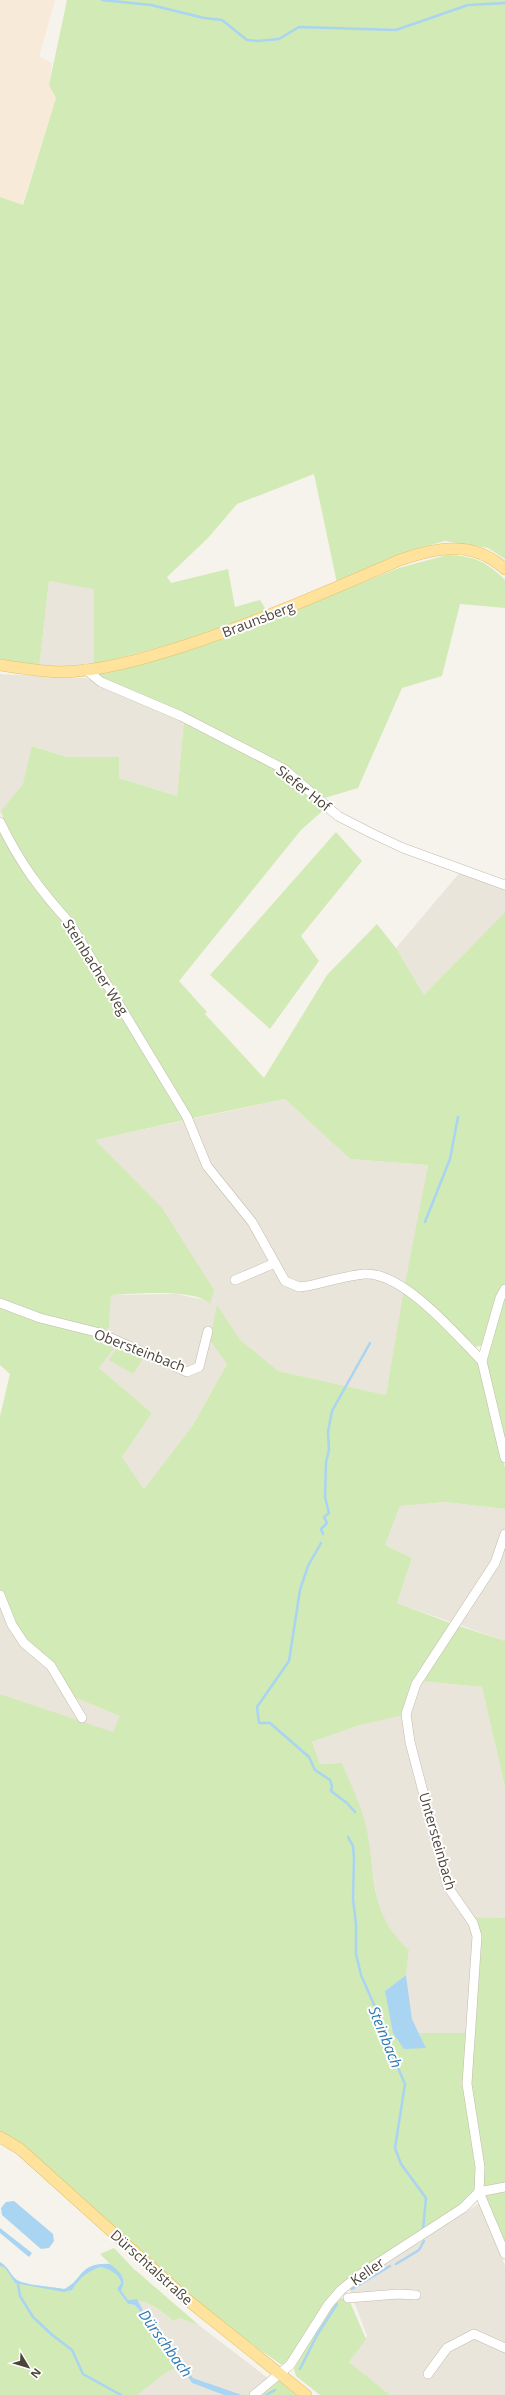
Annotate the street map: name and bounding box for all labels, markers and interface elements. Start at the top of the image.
street label: Braunsberg [219,596,297,642]
street label: Siefer Hof [273,761,336,816]
street label: Steinbacher Weg [59,915,133,1019]
street label: Obersteinbach [92,1324,188,1376]
street label: Untersteinbach [415,1790,461,1892]
water label: Steinbach [365,2003,407,2071]
street label: Dürschtalstraße [107,2225,197,2309]
street label: Keller [346,2252,388,2289]
water label: Dürschbach [135,2305,197,2381]
north arrow [8,2347,48,2387]
text: N [28,2365,45,2382]

